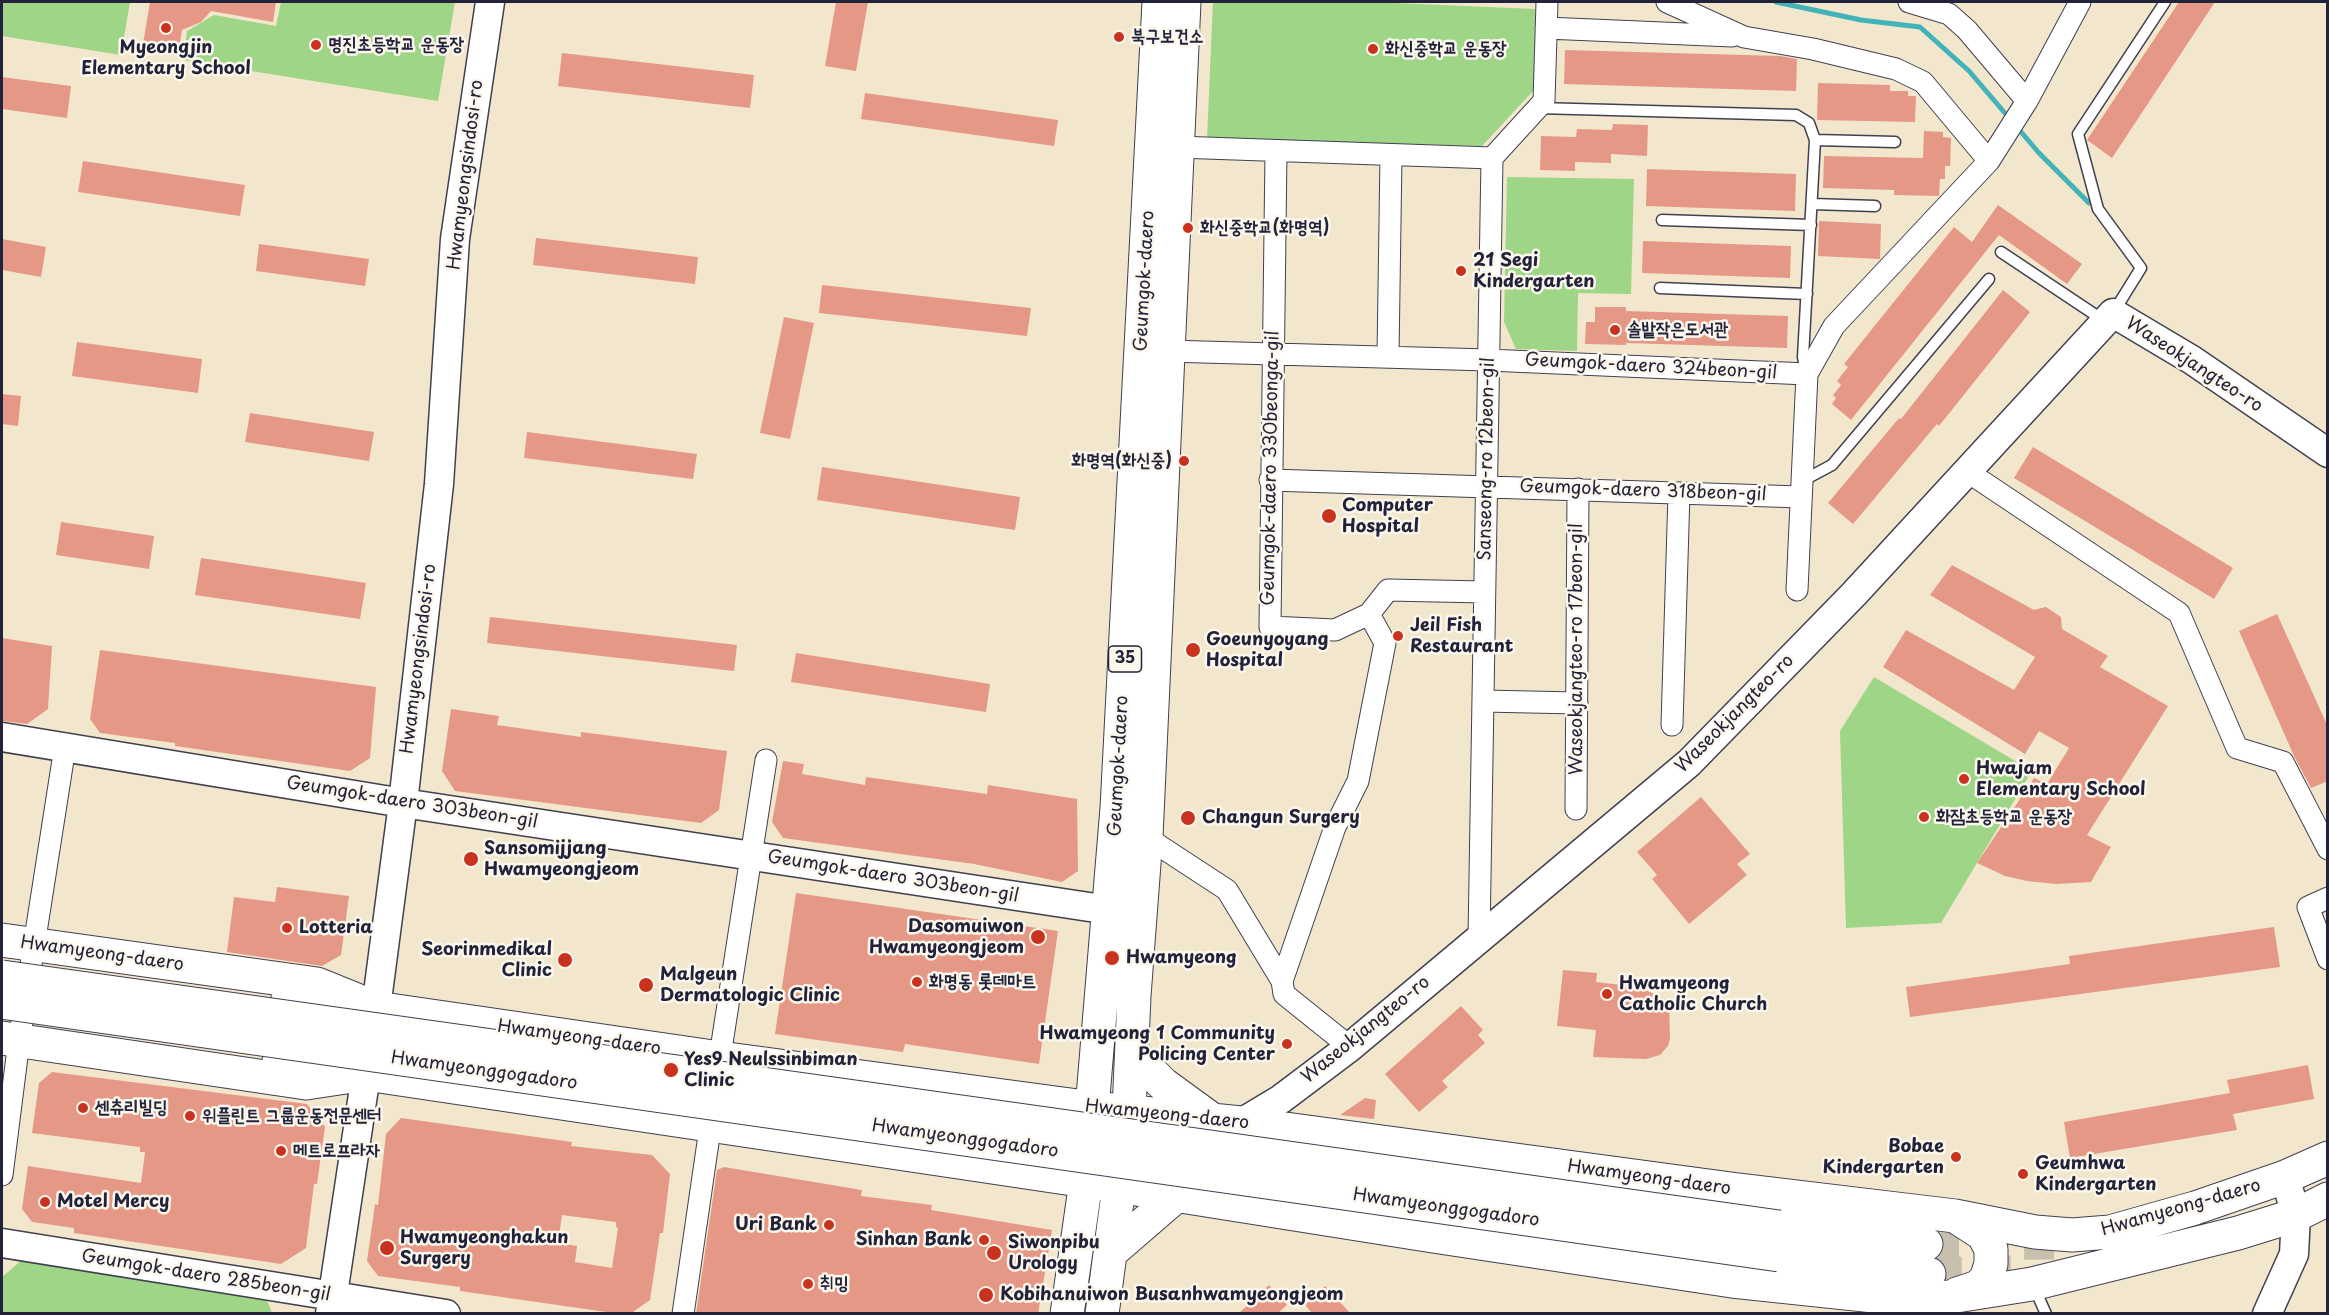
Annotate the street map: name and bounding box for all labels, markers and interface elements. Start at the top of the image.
marker: Myeongjin Elementary School [159,21,173,35]
place label: 북구보건소 [1131,26,1203,48]
marker: 북구보건소 [1112,30,1126,44]
place label: 명진초등학교 운동장 [328,34,464,56]
place label: Myeongjin Elementary School [81,37,251,80]
marker: 명진초등학교 운동장 [309,38,323,52]
place label: 화신중학교 운동장 [1385,38,1507,60]
marker: 화신중학교 운동장 [1366,42,1380,56]
street label: Hwamyeongsindosi-ro [444,79,488,271]
street label: Geumgok-daero [1131,210,1159,352]
place label: 화신중학교(화명역) [1200,217,1330,239]
marker: 화신중학교(화명역) [1181,221,1195,235]
place label: 21 Segi Kindergarten [1473,250,1594,292]
marker: 21 Segi Kindergarten [1454,264,1468,278]
street label: Waseokjangteo-ro [2122,313,2266,417]
place label: 솔밭작은도서관 [1627,319,1728,341]
marker: 솔밭작은도서관 [1608,323,1622,337]
street label: Geumgok-daero 330beonga-gil [1258,330,1284,606]
street label: Geumgok-daero 324beon-gil [1524,350,1778,384]
street label: Sanseong-ro 12beon-gil [1474,357,1500,561]
place label: 화명역(화신중) [1071,450,1172,472]
marker: 화명역(화신중) [1177,454,1191,468]
street label: Geumgok-daero 318beon-gil [1519,476,1767,506]
place label: Computer Hospital [1342,495,1433,538]
marker: Computer Hospital [1320,507,1338,525]
street label: Waseokjangteo-ro 17beon-gil [1566,523,1588,775]
street label: Hwamyeongsindosi-ro [397,563,441,755]
place label: Jeil Fish Restaurant [1410,615,1513,658]
place label: Goeunyoyang Hospital [1206,629,1328,672]
marker: Jeil Fish Restaurant [1391,629,1405,643]
marker: Goeunyoyang Hospital [1184,641,1202,659]
road number: 35 [1108,646,1142,672]
street label: Waseokjangteo-ro [1671,650,1799,778]
street label: Geumgok-daero [1105,695,1133,837]
place label: Hwajam Elementary School [1976,758,2146,800]
street label: Geumgok-daero 303beon-gil [285,772,539,834]
marker: Hwajam Elementary School [1957,772,1971,786]
place label: 화잠초등학교 운동장 [1936,806,2072,828]
place label: Changun Surgery [1202,807,1360,829]
marker: Changun Surgery [1179,809,1197,827]
marker: 화잠초등학교 운동장 [1917,810,1931,824]
place label: Sansomijjang Hwamyeongjeom [484,838,639,880]
street label: Geumgok-daero 303beon-gil [766,846,1020,908]
marker: Sansomijjang Hwamyeongjeom [462,850,480,868]
place label: Dasomuiwon Hwamyeongjeom [869,916,1024,958]
place label: Lotteria [299,917,373,939]
marker: Lotteria [280,921,294,935]
marker: Dasomuiwon Hwamyeongjeom [1029,928,1047,946]
street label: Hwamyeong-daero [19,932,185,976]
place label: Seorinmedikal Clinic [421,939,552,982]
place label: Hwamyeong [1126,947,1237,969]
marker: Hwamyeong [1103,949,1121,967]
marker: Seorinmedikal Clinic [556,951,574,969]
place label: Malgeun Dermatologic Clinic [660,964,840,1006]
place label: 화명동 롯데마트 [929,971,1036,993]
street label: Waseokjangteo-ro [1298,972,1434,1088]
place label: Hwamyeong Catholic Church [1619,973,1767,1016]
marker: 화명동 롯데마트 [910,975,924,989]
marker: Malgeun Dermatologic Clinic [637,976,655,994]
marker: Hwamyeong Catholic Church [1600,987,1614,1001]
street label: Hwamyeong-daero [496,1016,662,1060]
place label: Hwamyeong 1 Community Policing Center [1040,1023,1275,1066]
marker: Hwamyeong 1 Community Policing Center [1280,1037,1294,1051]
street label: Hwamyeonggogadoro [389,1047,579,1095]
place label: Yes9 Neulssinbiman Clinic [684,1049,858,1092]
marker: Yes9 Neulssinbiman Clinic [662,1061,680,1079]
street label: Hwamyeong-daero [1084,1096,1250,1134]
place label: 센츄리빌딩 [95,1097,167,1119]
marker: 센츄리빌딩 [76,1101,90,1115]
place label: 위플린트 그룹운동전문센터 [202,1105,382,1127]
marker: 위플린트 그룹운동전문센터 [183,1109,197,1123]
street label: Hwamyeonggogadoro [870,1115,1060,1163]
place label: Bobae Kindergarten [1823,1136,1944,1178]
place label: 메트로프라자 [293,1140,380,1162]
marker: 메트로프라자 [274,1144,288,1158]
marker: Bobae Kindergarten [1949,1150,1963,1164]
place label: Geumhwa Kindergarten [2035,1153,2156,1196]
street label: Hwamyeong-daero [1566,1156,1732,1200]
marker: Geumhwa Kindergarten [2016,1167,2030,1181]
street label: Hwamyeong-daero [2099,1175,2263,1241]
street label: Hwamyeonggogadoro [1351,1184,1541,1232]
place label: Motel Mercy [57,1191,170,1213]
marker: Motel Mercy [38,1195,52,1209]
place label: Uri Bank [735,1214,817,1236]
marker: Uri Bank [822,1218,836,1232]
place label: Hwamyeonghakun Surgery [400,1227,568,1270]
place label: Sinhan Bank [856,1229,972,1251]
place label: Siwonpibu Urology [1008,1232,1100,1274]
marker: Sinhan Bank [977,1233,991,1247]
marker: Hwamyeonghakun Surgery [378,1239,396,1257]
marker: Siwonpibu Urology [985,1244,1003,1262]
street label: Geumgok-daero 285beon-gil [80,1246,332,1306]
place label: 취밍 [820,1273,849,1295]
marker: 취밍 [801,1277,815,1291]
place label: Kobihanuiwon Busanhwamyeongjeom [1000,1284,1344,1306]
marker: Kobihanuiwon Busanhwamyeongjeom [977,1286,995,1304]

